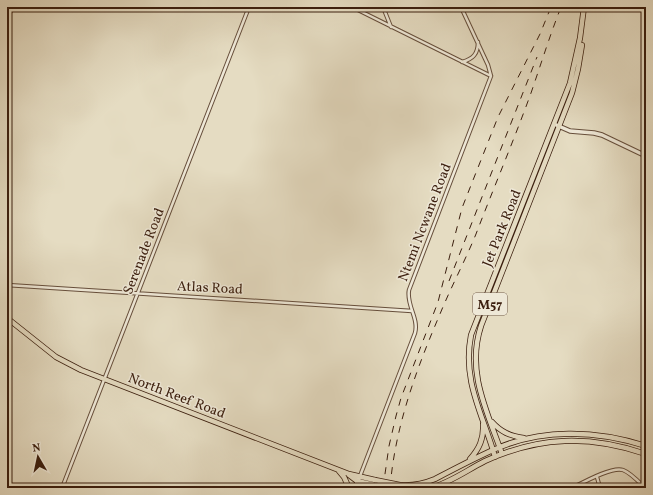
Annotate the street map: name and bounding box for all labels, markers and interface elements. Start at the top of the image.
street label: Ntemi Ncwane Road [394,161,457,284]
street label: Jet Park Road [478,187,527,270]
street label: Serenade Road [119,205,170,297]
street label: Atlas Road [176,277,244,300]
road number: M57 [473,293,507,315]
street label: North Reef Road [125,369,228,424]
north arrow [18,437,58,477]
text: N [32,441,42,457]

